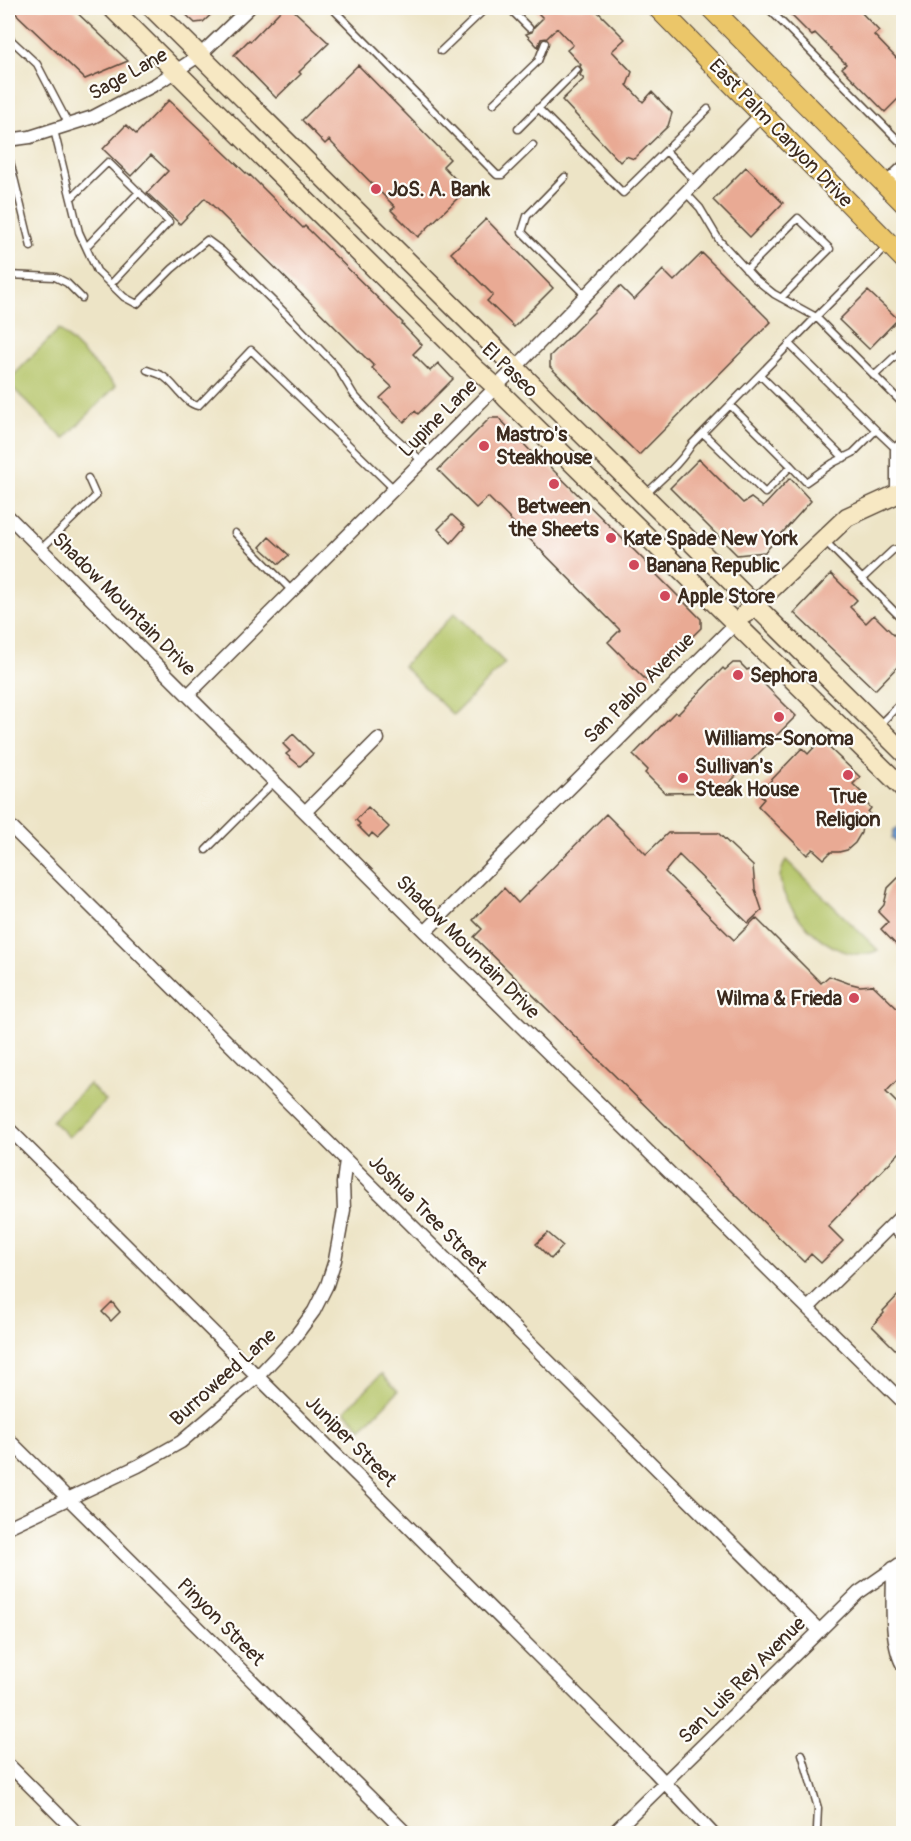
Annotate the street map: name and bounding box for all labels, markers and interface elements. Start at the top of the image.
street label: Sage Lane [84,42,172,106]
street label: East Palm Canyon Drive [704,54,858,213]
place label: JoS. A. Bank [388,177,491,202]
marker: JoS. A. Bank [369,182,383,196]
street label: El Paseo [477,337,544,403]
street label: Lupine Lane [394,373,483,462]
place label: Mastro's Steakhouse [496,422,593,470]
marker: Mastro's Steakhouse [477,439,491,453]
marker: Between the Sheets [547,477,561,491]
place label: Between the Sheets [508,494,599,542]
place label: Kate Spade New York [623,526,799,551]
street label: Shadow Mountain Drive [47,527,201,681]
marker: Kate Spade New York [604,531,618,545]
place label: Banana Republic [646,553,780,578]
marker: Banana Republic [627,558,641,572]
place label: Apple Store [677,584,776,609]
marker: Apple Store [658,589,672,603]
street label: San Pablo Avenue [578,627,700,749]
place label: Sephora [750,663,818,688]
marker: Sephora [731,668,745,682]
marker: Williams-Sonoma [772,710,786,724]
place label: Williams-Sonoma [704,726,854,751]
place label: Sullivan's Steak House [695,754,800,802]
marker: True Religion [841,768,855,782]
marker: Sullivan's Steak House [676,771,690,785]
place label: True Religion [815,784,881,832]
street label: Shadow Mountain Drive [391,870,545,1024]
place label: Wilma & Frieda [717,986,842,1011]
marker: Wilma & Frieda [847,991,861,1005]
street label: Joshua Tree Street [363,1149,493,1279]
street label: Burroweed Lane [165,1323,281,1431]
street label: Juniper Street [300,1390,403,1493]
street label: Pinyon Street [172,1573,271,1672]
street label: San Luis Rey Avenue [673,1611,811,1749]

